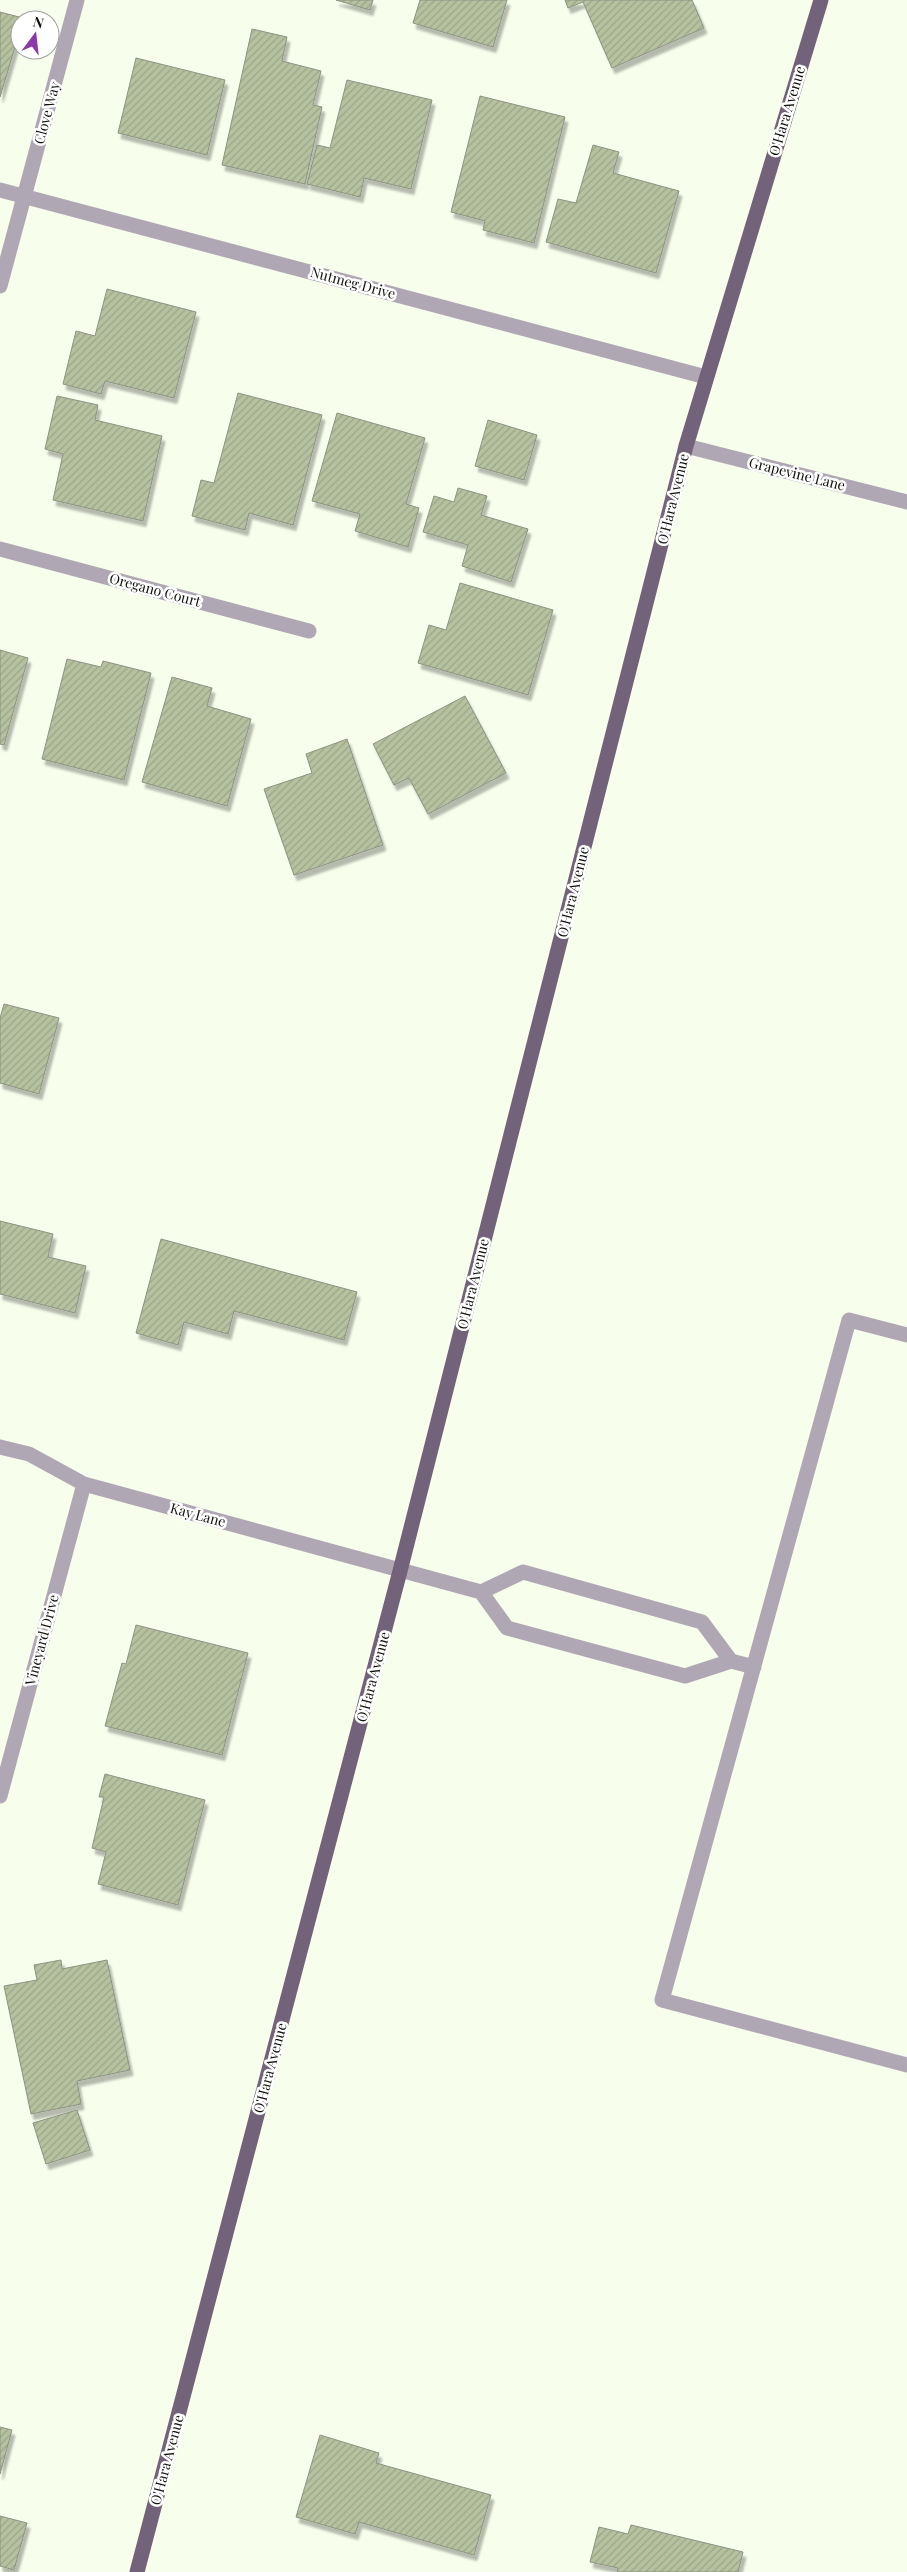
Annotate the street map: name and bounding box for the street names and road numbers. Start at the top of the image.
street label: O'Hara Avenue [764,64,809,158]
street label: Clove Way [29,80,64,146]
street label: Nutmeg Drive [308,262,398,303]
street label: O'Hara Avenue [652,452,693,546]
street label: Grapevine Lane [747,452,847,495]
street label: Oregano Court [107,568,204,611]
street label: O'Hara Avenue [552,845,593,939]
street label: O'Hara Avenue [452,1237,493,1331]
street label: Kay Lane [168,1498,228,1531]
street label: Vineyard Drive [20,1592,63,1689]
street label: O'Hara Avenue [351,1630,394,1724]
street label: O'Hara Avenue [248,2021,291,2115]
street label: O'Hara Avenue [145,2413,188,2507]

